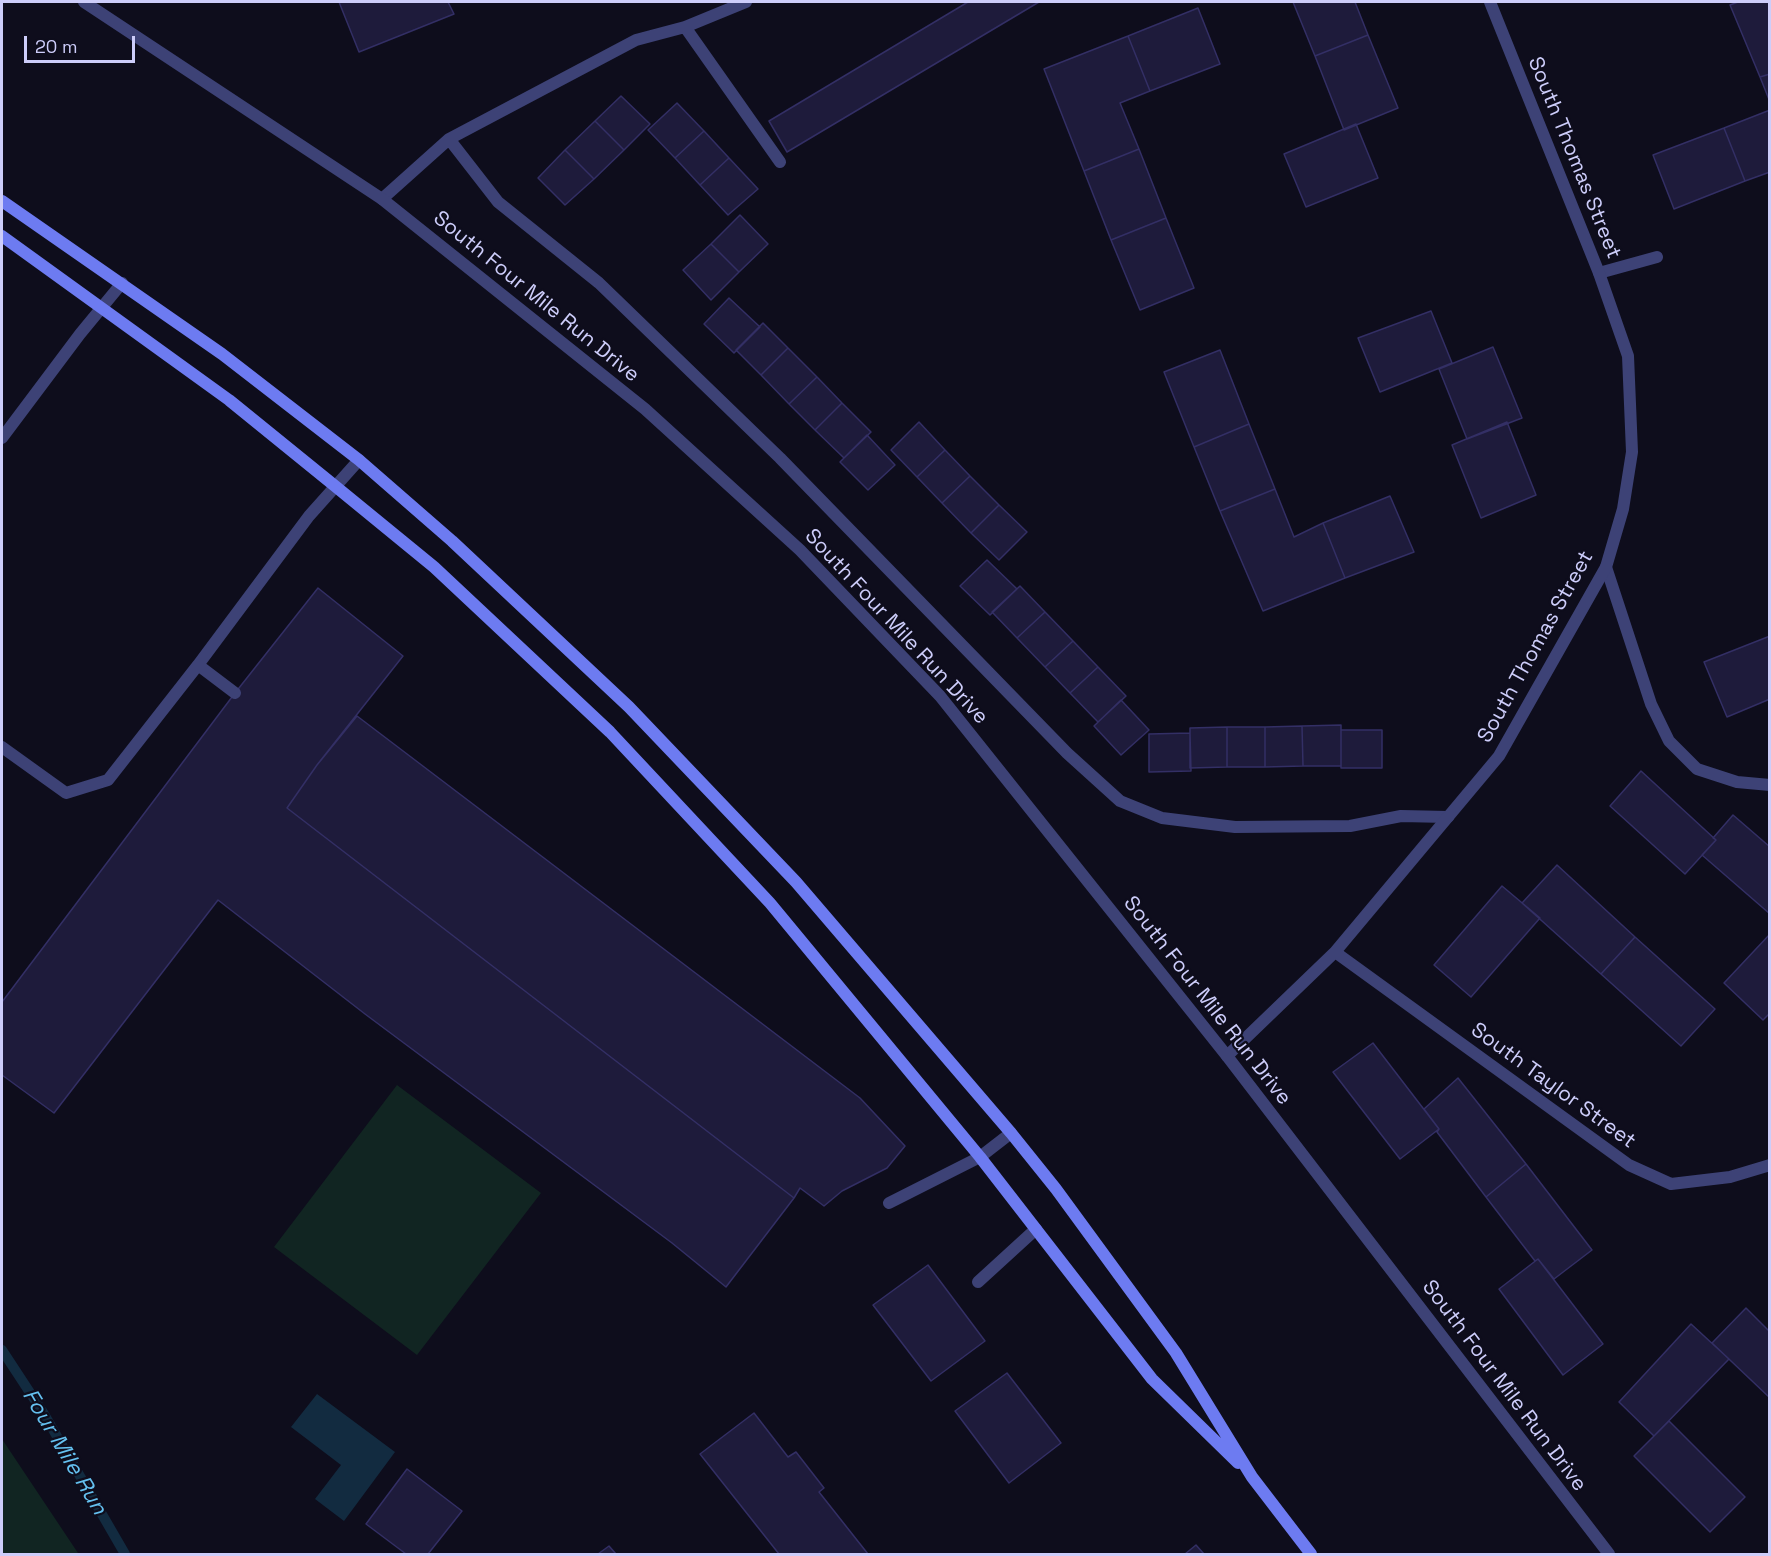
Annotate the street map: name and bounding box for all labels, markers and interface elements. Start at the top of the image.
scale bar [27,24,138,62]
text: 20 m [35,35,78,58]
street label: South Thomas Street [1522,53,1626,263]
street label: South Four Mile Run Drive [428,206,644,388]
street label: South Four Mile Run Drive [799,524,993,730]
street label: South Thomas Street [1473,547,1599,747]
street label: South Four Mile Run Drive [1118,892,1296,1110]
street label: South Taylor Street [1466,1018,1640,1154]
street label: South Four Mile Run Drive [1416,1275,1592,1497]
water label: Four Mile Run [16,1384,112,1520]

